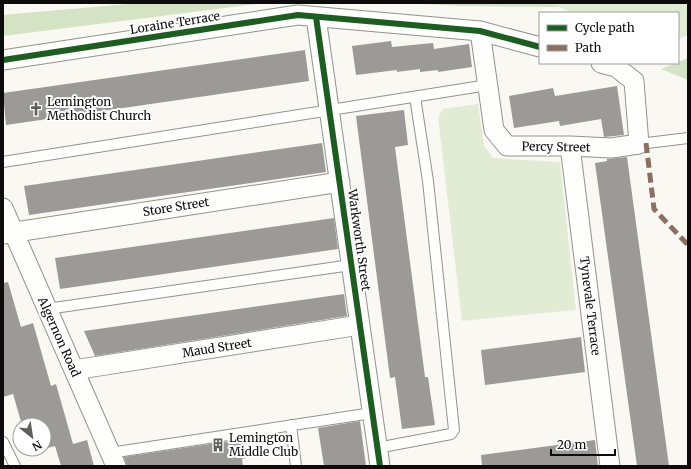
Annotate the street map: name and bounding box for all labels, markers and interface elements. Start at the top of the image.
street label: Loraine Terrace [129,8,221,37]
legend [539,12,679,64]
text: Cycle path [575,20,635,35]
text: Path [575,40,601,55]
place label: Lemington Methodist Church [47,94,151,123]
church icon: Lemington Methodist Church [28,101,44,117]
street label: Percy Street [521,138,591,155]
street label: Warkworth Street [345,187,374,292]
street label: Store Street [142,194,210,219]
street label: Tynevale Terrace [577,256,604,356]
street label: Algernon Road [35,294,84,379]
street label: Maud Street [181,335,253,360]
north arrow [12,417,52,457]
place label: Lemington Middle Club [229,430,298,459]
scale bar [551,431,615,457]
text: N [29,437,44,454]
building icon: Lemington Middle Club [210,437,226,453]
text: 20 m [557,437,586,452]

